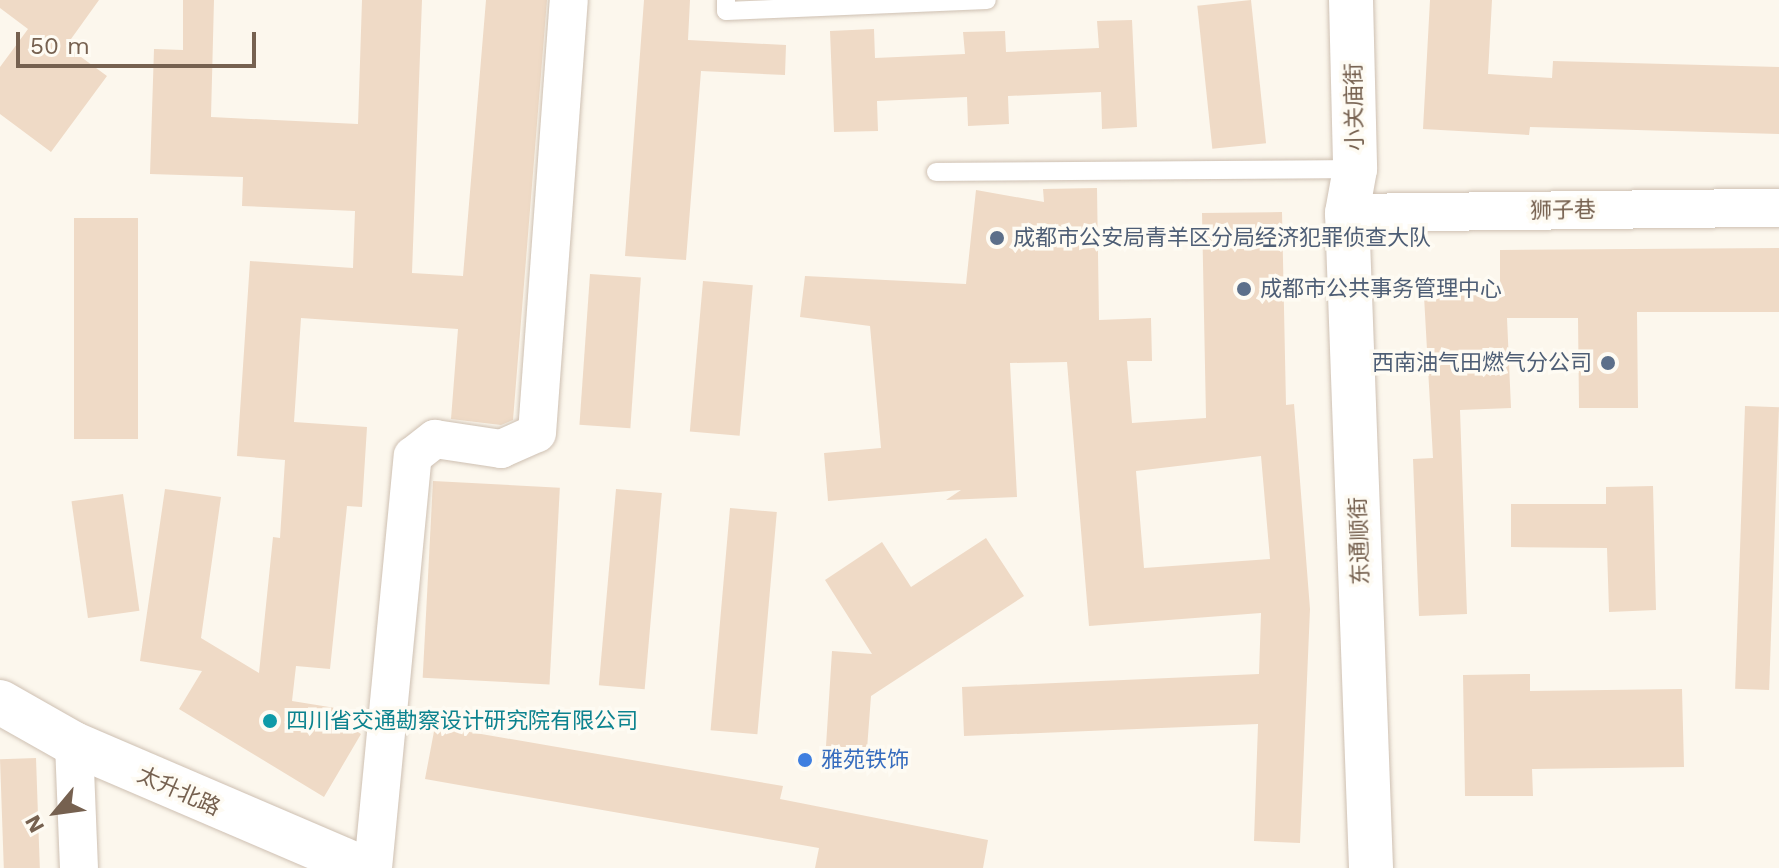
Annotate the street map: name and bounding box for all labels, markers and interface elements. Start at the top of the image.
scale bar [20,16,260,66]
text: 50 m [30,32,90,60]
street label: 小关庙街 [1340,63,1368,151]
street label: 狮子巷 [1530,196,1596,224]
place label: 成都市公安局青羊区分局经济犯罪侦查大队 [1013,225,1431,251]
marker: 成都市公安局青羊区分局经济犯罪侦查大队 [988,229,1006,247]
place label: 成都市公共事务管理中心 [1260,276,1502,302]
marker: 成都市公共事务管理中心 [1235,280,1253,298]
place label: 西南油气田燃气分公司 [1372,350,1592,376]
marker: 西南油气田燃气分公司 [1599,354,1617,372]
street label: 东通顺街 [1344,497,1374,585]
place label: 四川省交通勘察设计研究院有限公司 [286,708,638,734]
marker: 四川省交通勘察设计研究院有限公司 [261,712,279,730]
place label: 雅苑铁饰 [821,747,909,773]
marker: 雅苑铁饰 [796,751,814,769]
street label: 太升北路 [133,761,225,821]
north arrow [16,772,96,852]
text: N [20,811,49,837]

